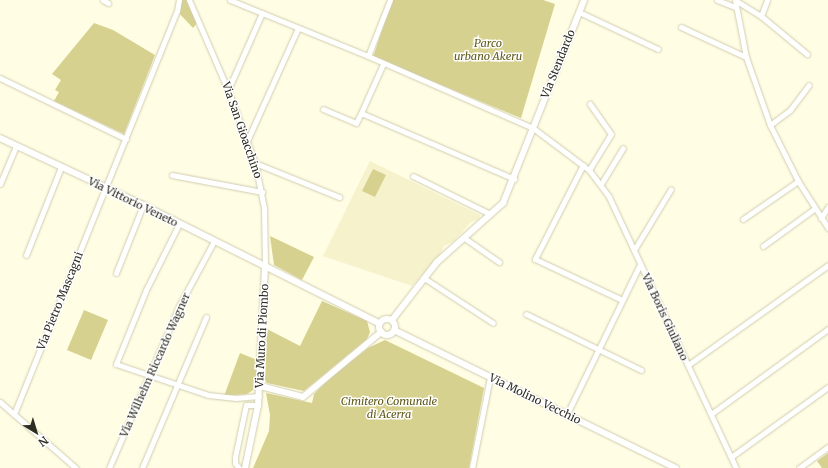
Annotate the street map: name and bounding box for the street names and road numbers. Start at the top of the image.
street label: Via Stendardo [538,28,578,100]
street label: Via San Gioacchino [219,80,265,180]
street label: Via Vittorio Veneto [86,175,180,229]
street label: Via Pietro Mascagni [34,250,86,352]
street label: Via Boris Giuliano [639,271,691,363]
street label: Via Muro di Piombo [253,284,271,388]
street label: Via Wilhelm Riccardo Wagner [117,291,193,439]
street label: Via Molino Vecchio [487,371,583,427]

